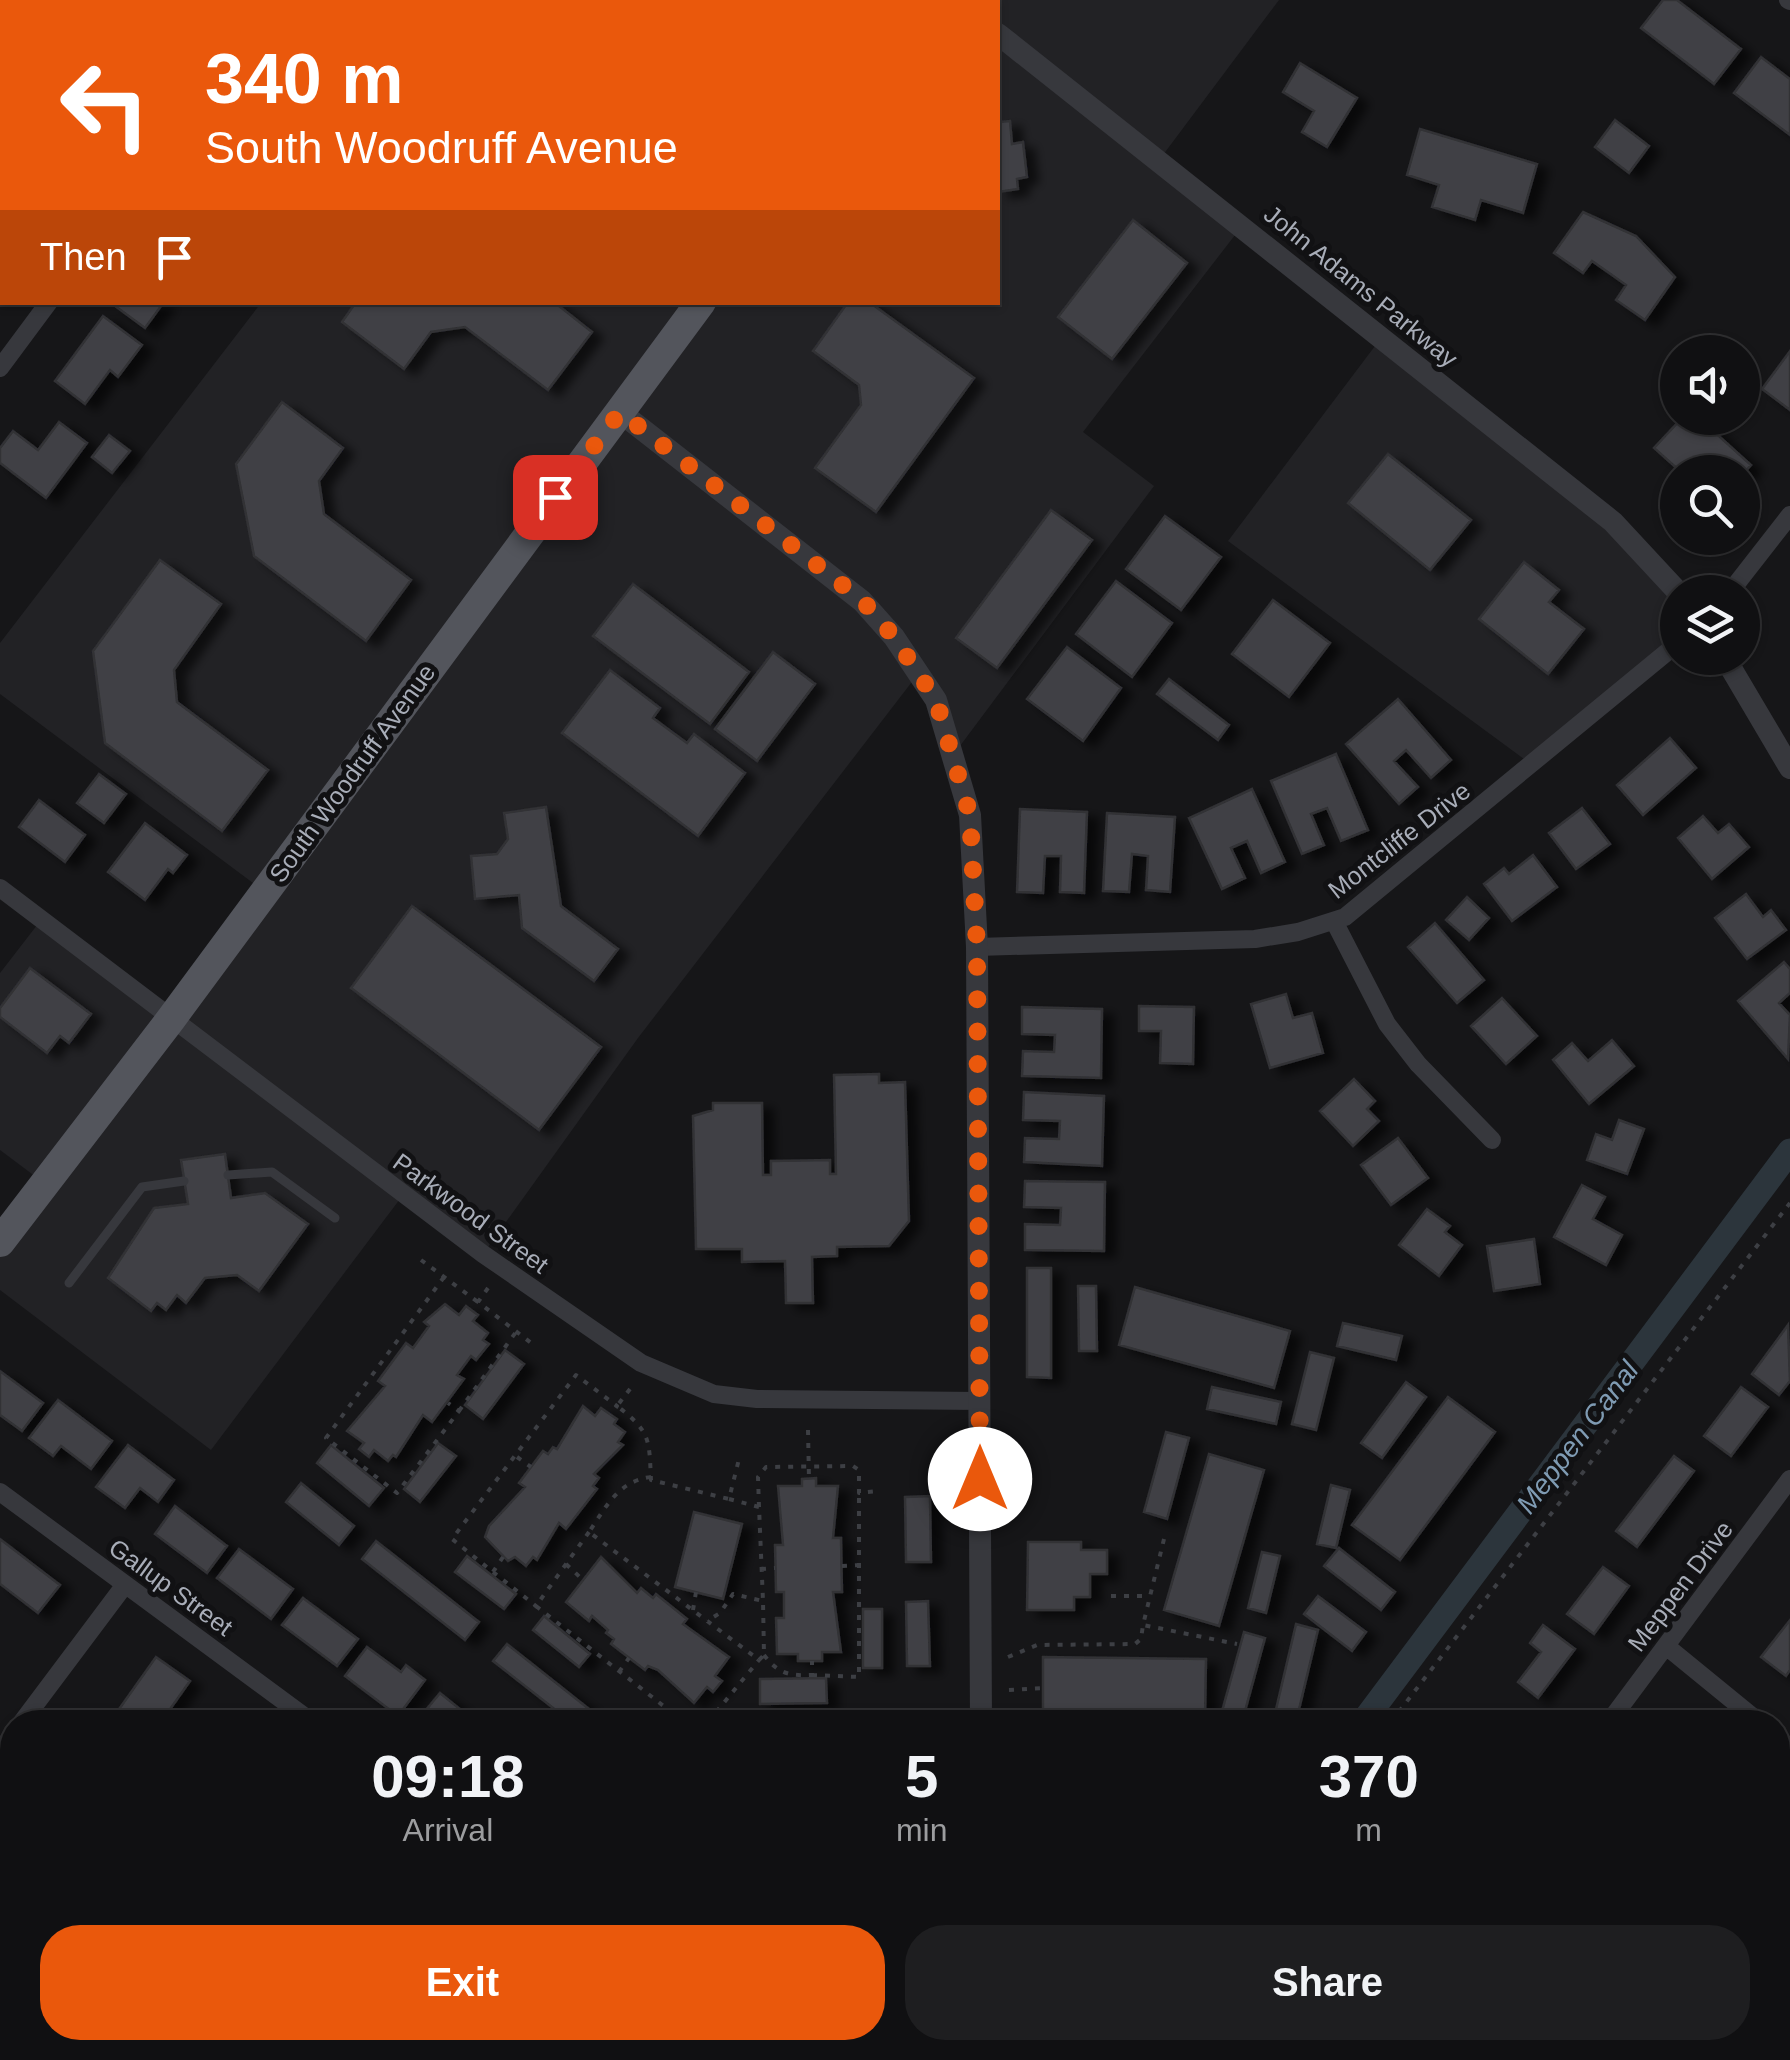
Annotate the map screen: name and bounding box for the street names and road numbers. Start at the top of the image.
street label: John Adams Parkway [1259,199,1464,373]
street label: South Woodruff Avenue [263,658,441,888]
street label: Montcliffe Drive [1323,776,1475,904]
street label: Parkwood Street [388,1147,554,1279]
street label: Meppen Drive [1622,1515,1738,1657]
street label: Gallup Street [104,1533,238,1641]

